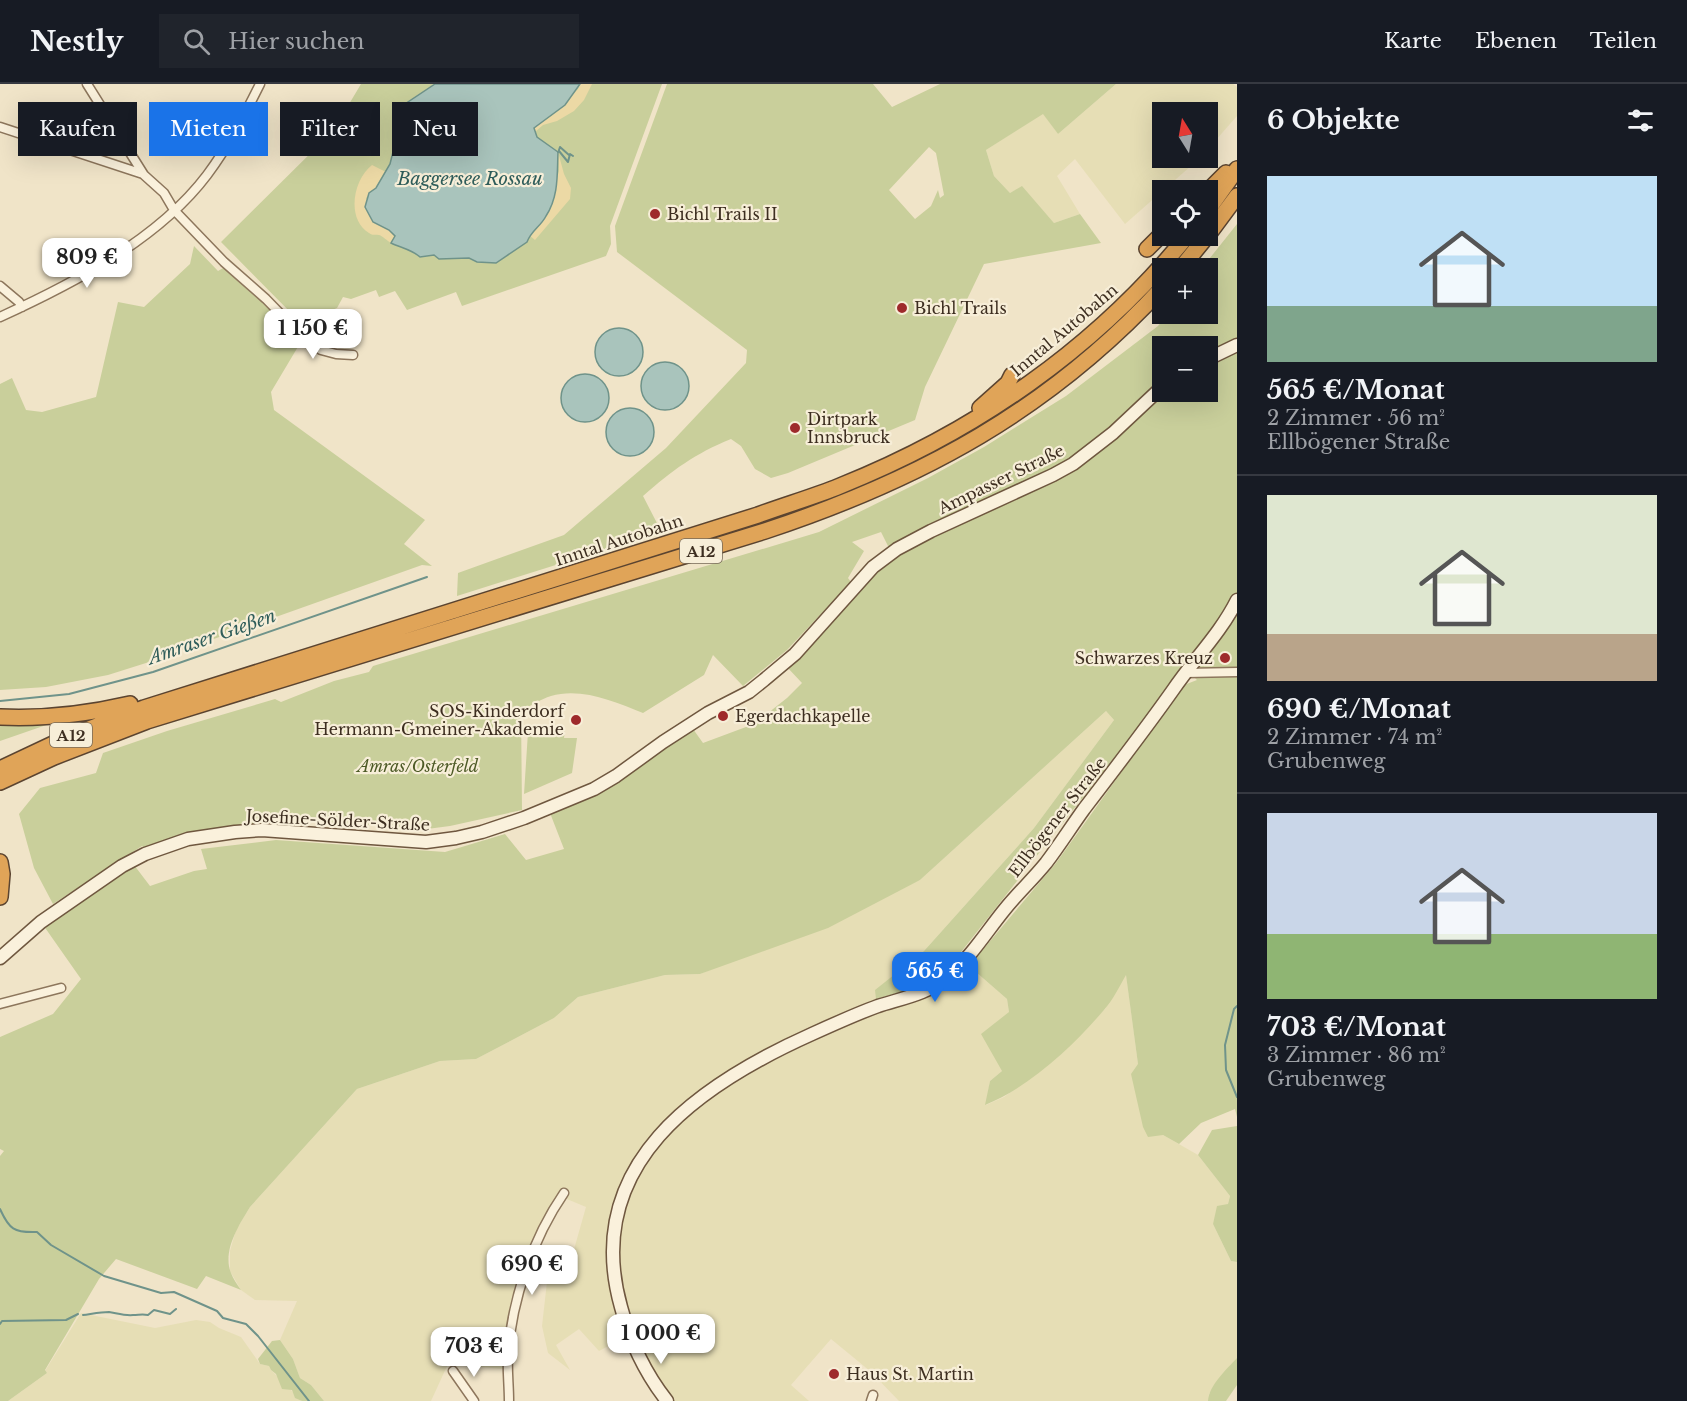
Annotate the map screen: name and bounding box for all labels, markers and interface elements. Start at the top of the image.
search box [159,14,579,68]
text: Nestly [30,24,123,59]
icon: search [180,25,213,58]
text: Hier suchen [228,28,364,55]
text: Karte [1384,28,1442,54]
text: Ebenen [1475,28,1557,54]
text: Teilen [1590,28,1657,54]
chip: Kaufen [18,102,137,156]
chip: Mieten [149,102,268,156]
chip: Filter [280,102,380,156]
chip: Neu [392,102,478,156]
north arrow [1152,102,1218,168]
map controls [1152,102,1218,402]
text: 6 Objekte [1267,104,1400,136]
icon: filters [1624,104,1657,137]
water label: Baggersee Rossau [396,168,543,190]
button: locate [1152,180,1218,246]
place label: Bichl Trails II [667,204,778,224]
marker: Bichl Trails II [648,207,662,221]
icon: home [1408,215,1516,323]
pin: 809 € [45,238,129,289]
text: 809 € [56,245,118,269]
button: + [1152,258,1218,324]
street label: Inntal Autobahn [1006,279,1122,381]
place label: Bichl Trails [914,298,1007,318]
marker: Bichl Trails [895,301,909,315]
pin: 1 150 € [258,309,368,360]
text: 1 150 € [278,316,348,340]
button: − [1152,336,1218,402]
text: 565 €/Monat [1267,374,1445,406]
text: 2 Zimmer · 56 m² [1267,406,1445,430]
place label: Dirtpark Innsbruck [807,409,890,447]
marker: Dirtpark Innsbruck [788,421,802,435]
text: Ellbögener Straße [1267,430,1450,454]
street label: Ampasser Straße [934,440,1067,519]
street label: Inntal Autobahn [552,510,686,570]
icon: home [1408,534,1516,642]
road number: A12 [680,539,722,563]
water label: Amraser Gießen [143,605,279,670]
place label: Schwarzes Kreuz [1075,648,1213,668]
marker: Schwarzes Kreuz [1218,651,1232,665]
text: 690 €/Monat [1267,693,1451,725]
place label: SOS-Kinderdorf Hermann-Gmeiner-Akademie [314,701,566,739]
place label: Egerdachkapelle [735,706,870,726]
marker: Egerdachkapelle [716,709,730,723]
marker: SOS-Kinderdorf Hermann-Gmeiner-Akademie [569,713,583,727]
road number: A12 [50,723,92,747]
text: 2 Zimmer · 74 m² [1267,725,1442,749]
text: Grubenweg [1267,749,1385,773]
street label: Ellbögener Straße [1004,753,1110,881]
park label: Amras/Osterfeld [356,756,479,776]
street label: Josefine-Sölder-Straße [244,805,430,835]
icon: home [1408,852,1516,960]
pin: 565 € [893,952,977,1003]
text: 565 € [906,959,964,983]
text: 703 €/Monat [1267,1011,1446,1043]
text: 3 Zimmer · 86 m² [1267,1043,1446,1067]
text: Grubenweg [1267,1067,1385,1091]
pin: 690 € [490,1245,574,1296]
text: 690 € [501,1252,563,1276]
pin: 1 000 € [606,1314,716,1365]
text: 1 000 € [621,1321,701,1345]
pin: 703 € [432,1327,516,1378]
text: 703 € [445,1334,503,1358]
place label: Haus St. Martin [846,1364,974,1384]
marker: Haus St. Martin [827,1367,841,1381]

